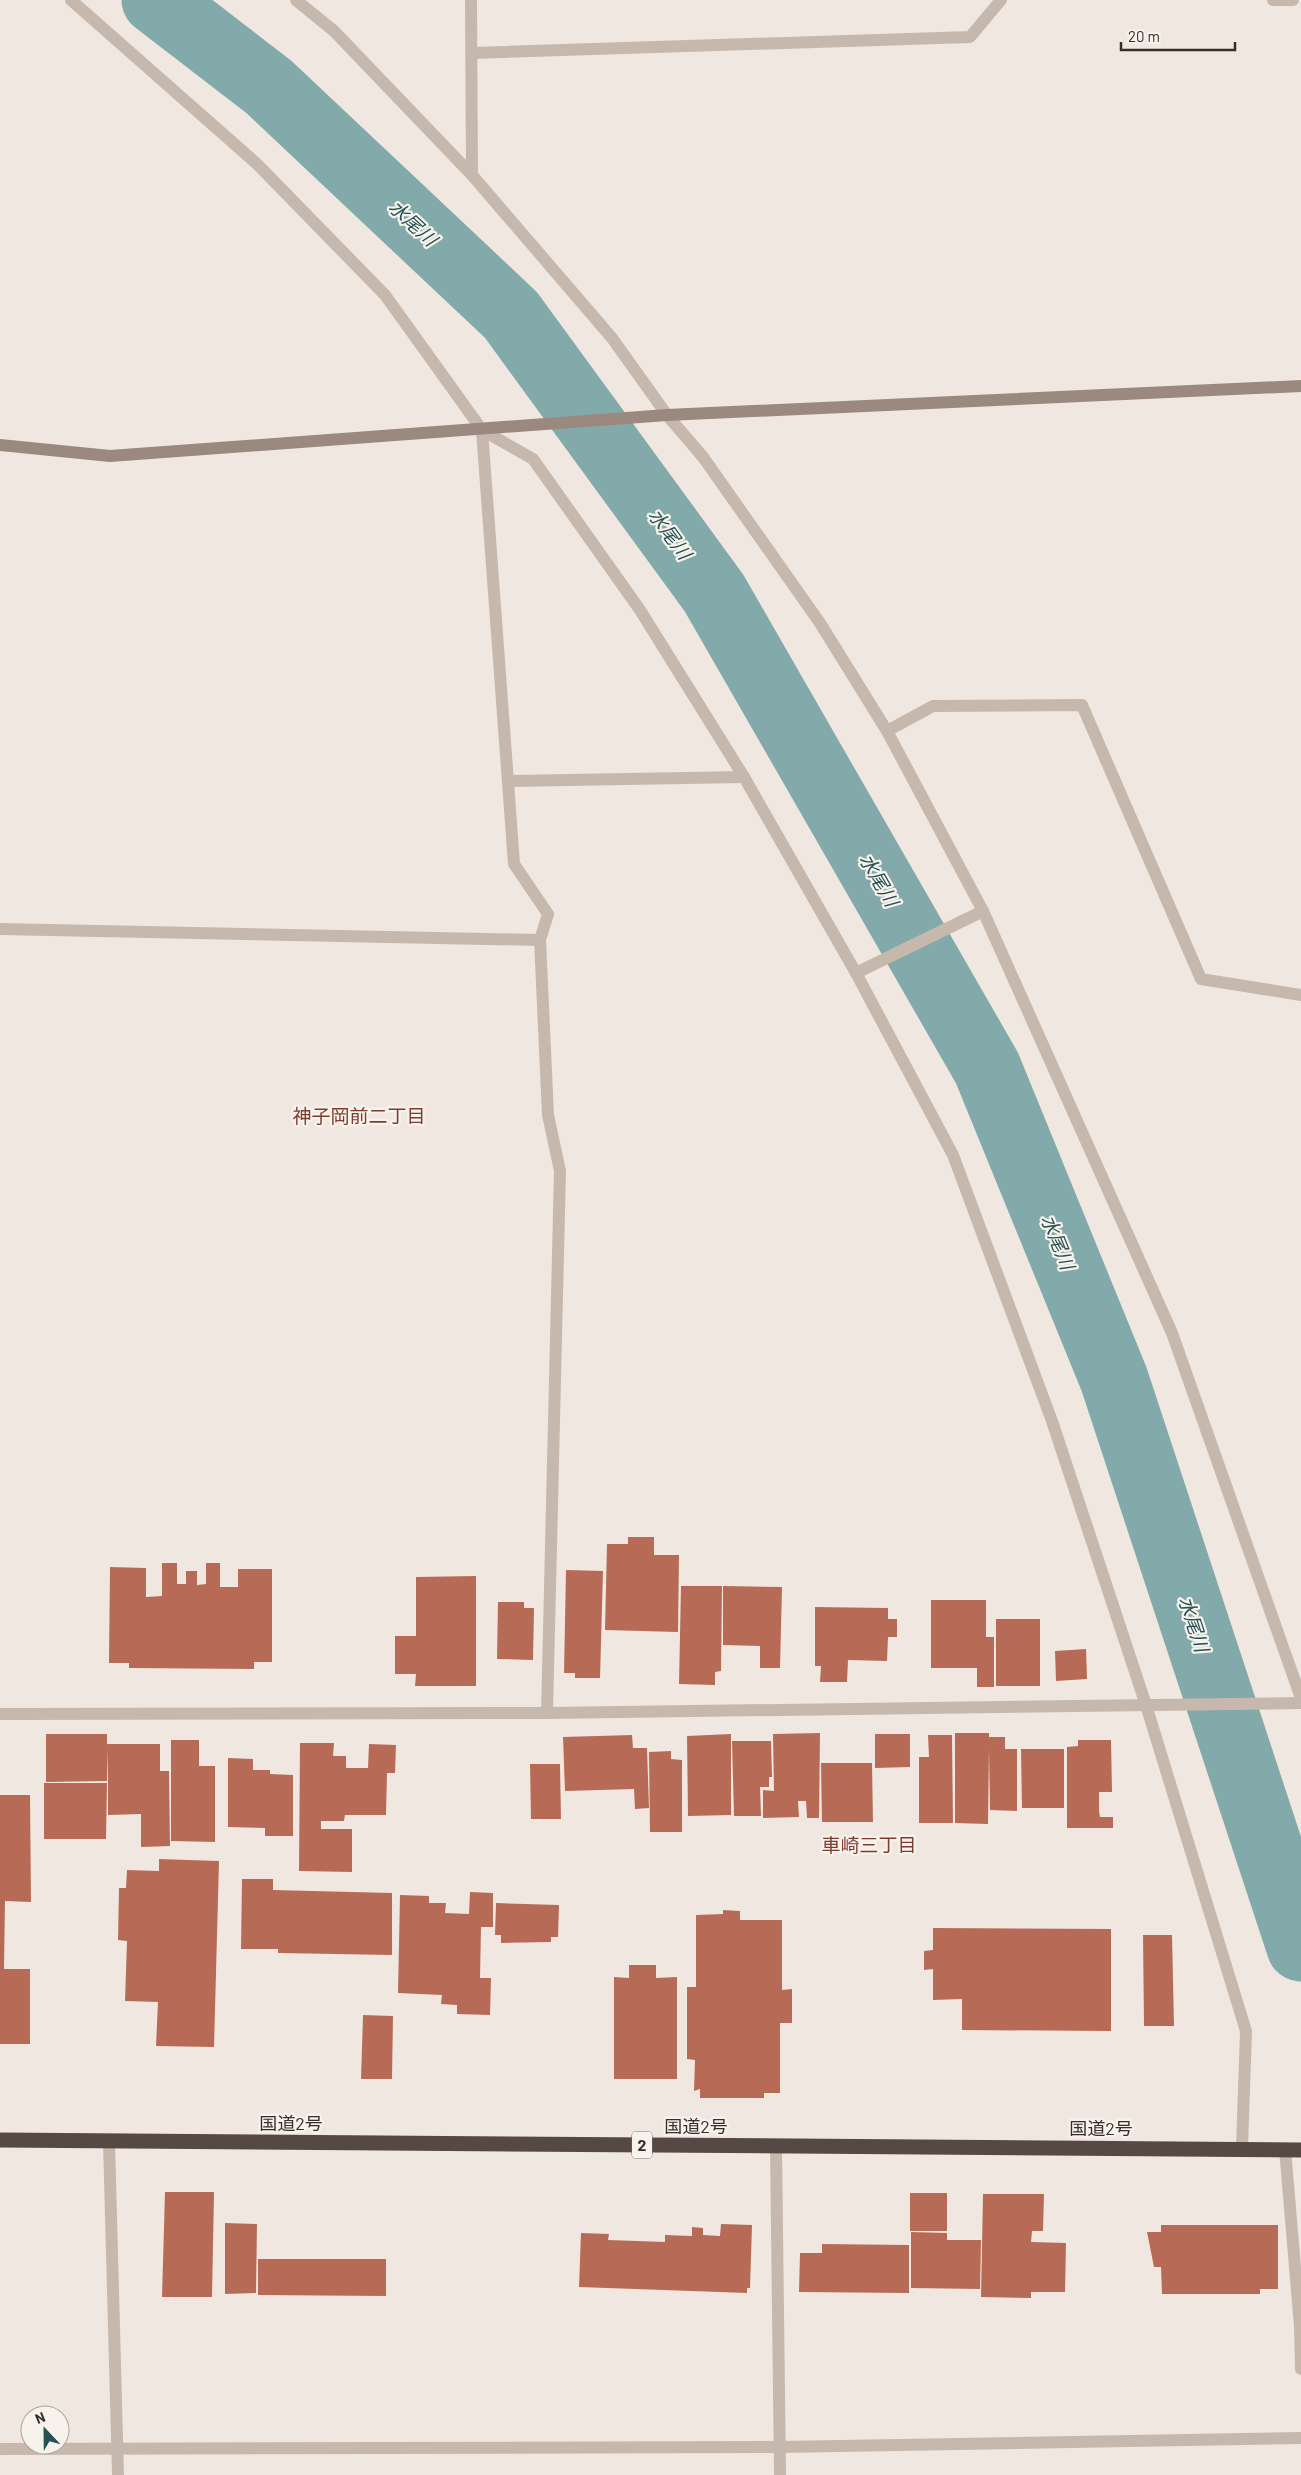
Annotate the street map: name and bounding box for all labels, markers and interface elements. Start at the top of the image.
scale bar [1121,20,1235,52]
text: 20 m [1128,27,1160,45]
water label: 水尾川 [385,195,443,252]
water label: 水尾川 [644,504,698,565]
water label: 水尾川 [855,849,905,912]
district label: 神子岡前二丁目 [292,1104,426,1127]
water label: 水尾川 [1037,1211,1081,1274]
water label: 水尾川 [1175,1593,1215,1656]
district label: 車崎三丁目 [821,1833,917,1856]
street label: 国道2号 [259,2112,323,2134]
street label: 国道2号 [664,2115,728,2137]
street label: 国道2号 [1069,2117,1133,2139]
road number: 2 [632,2132,652,2158]
north arrow [20,2405,70,2455]
text: N [32,2408,47,2427]

